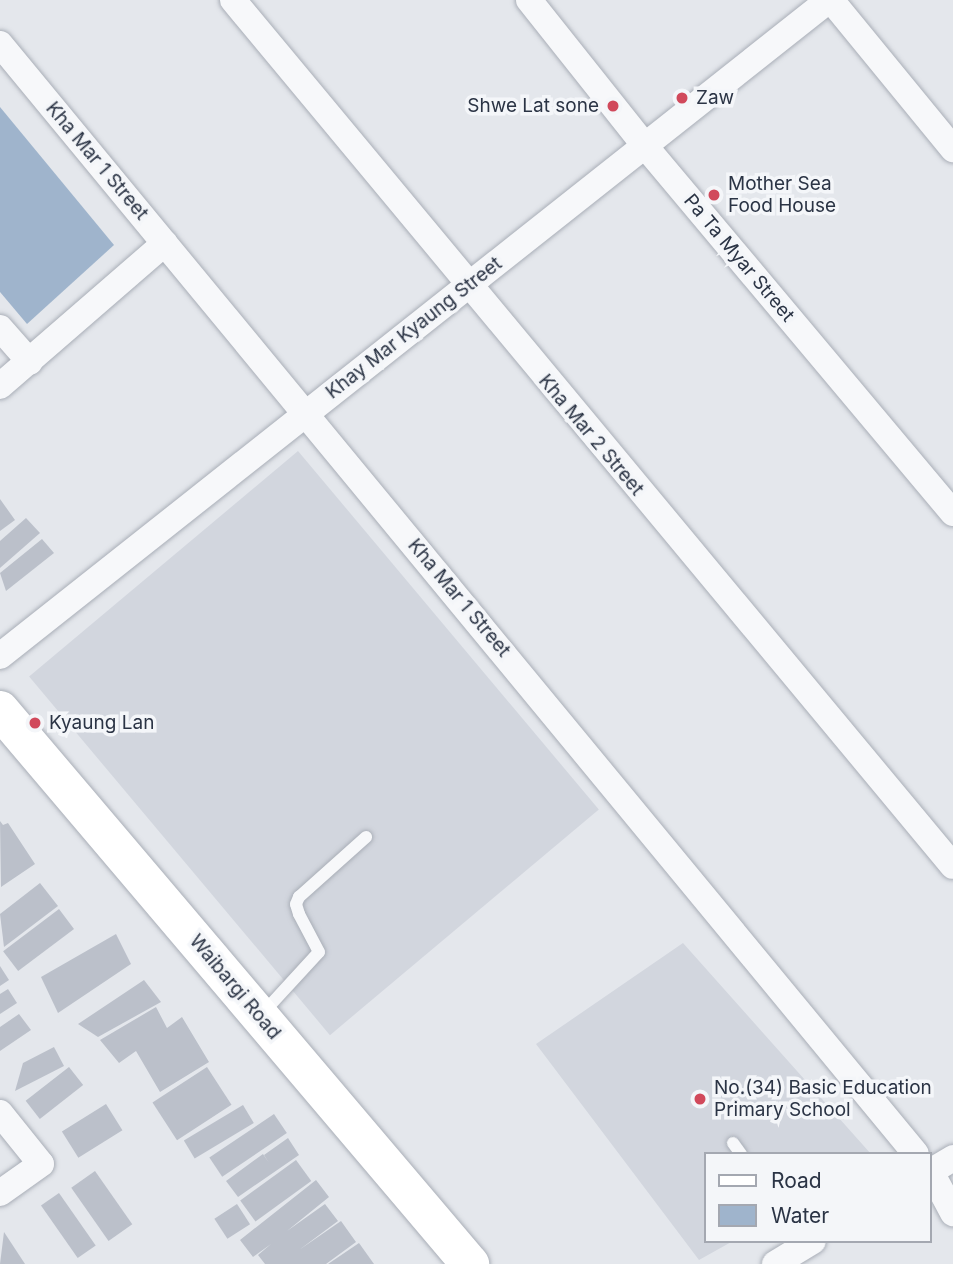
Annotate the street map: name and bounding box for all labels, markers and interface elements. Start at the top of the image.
place label: Zaw [696,87,734,109]
marker: Zaw [674,90,690,106]
place label: Shwe Lat sone [467,95,599,117]
street label: Kha Mar 1 Street [41,97,153,225]
marker: Shwe Lat sone [605,98,621,114]
place label: Mother Sea Food House [728,173,836,217]
marker: Mother Sea Food House [706,187,722,203]
street label: Pa Ta Myar Street [679,190,799,326]
street label: Khay Mar Kyaung Street [321,252,507,404]
street label: Kha Mar 2 Street [534,370,648,500]
street label: Kha Mar 1 Street [403,534,515,662]
place label: Kyaung Lan [49,712,154,734]
marker: Kyaung Lan [27,715,43,731]
street label: Waibargi Road [185,930,285,1044]
place label: No.(34) Basic Education Primary School [714,1077,932,1121]
marker: No.(34) Basic Education Primary School [692,1091,708,1107]
legend [704,1152,932,1243]
text: Road [771,1168,822,1193]
text: Water [771,1203,829,1228]

